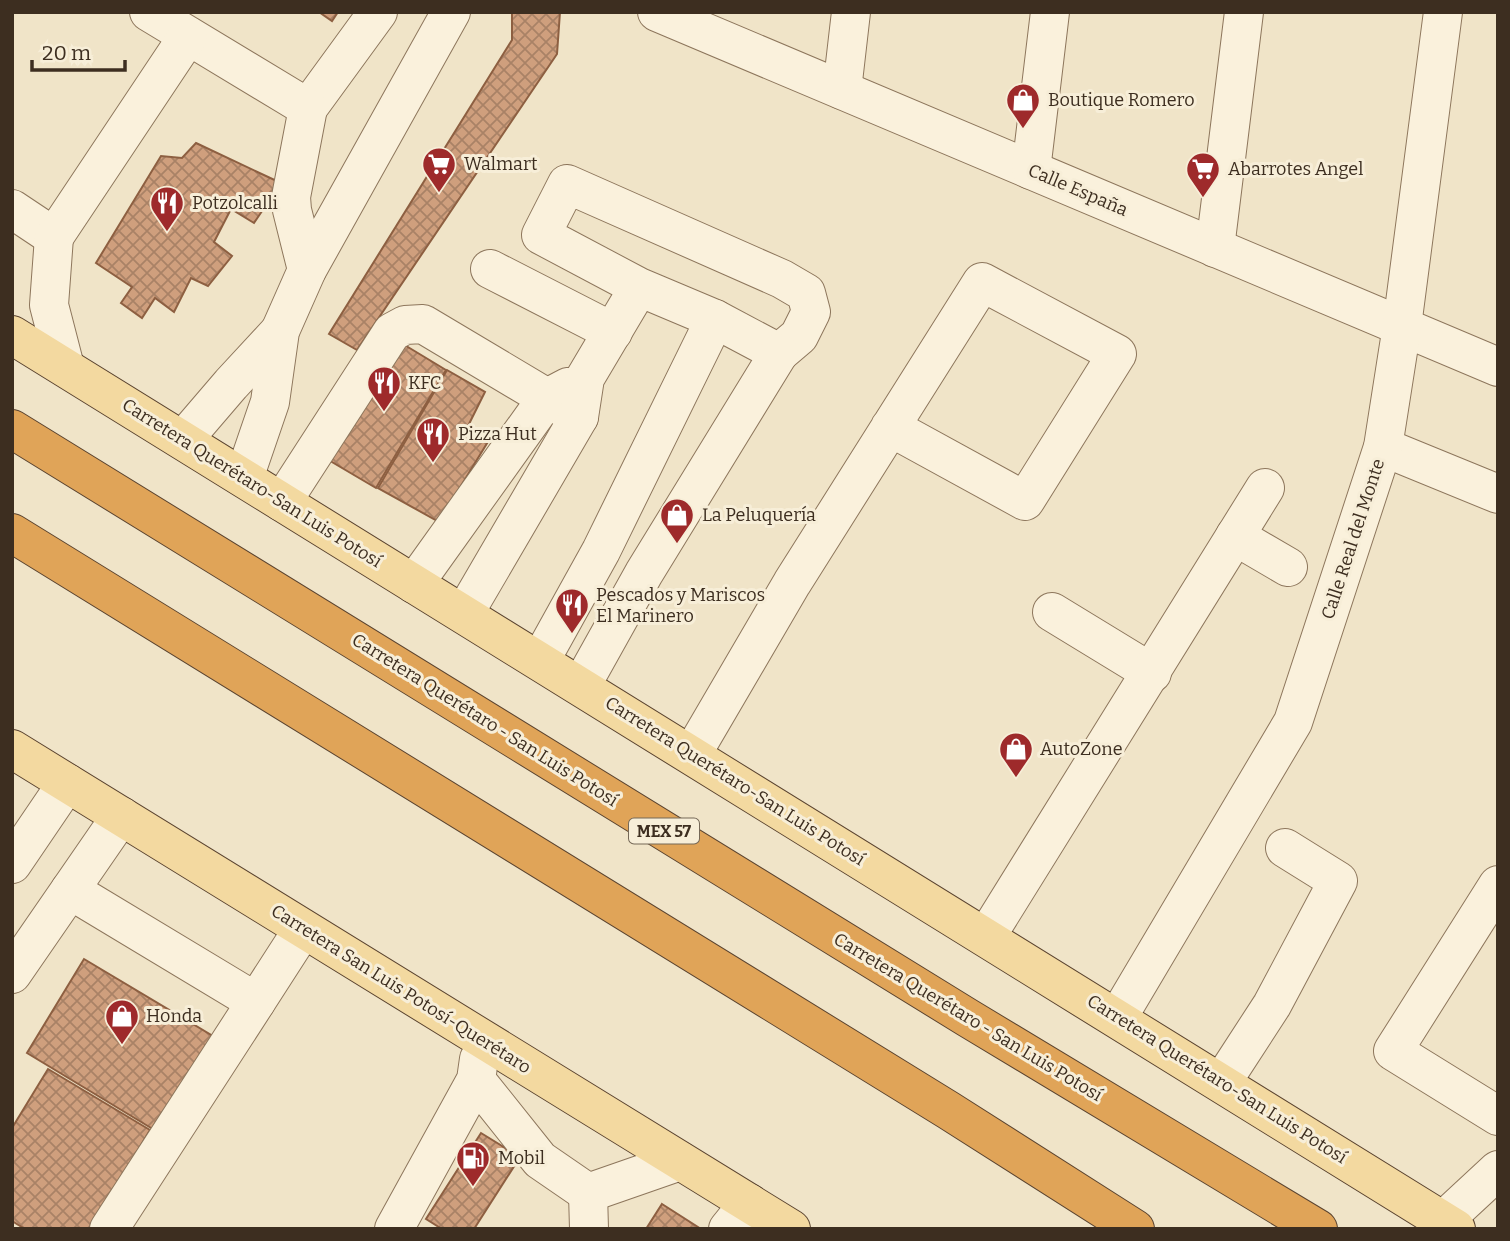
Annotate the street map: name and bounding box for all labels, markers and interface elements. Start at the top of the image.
scale bar [32,28,124,72]
text: 20 m [42,40,91,66]
shop icon: Boutique Romero [1004,81,1042,130]
place label: Boutique Romero [1048,89,1195,111]
supermarket icon: Walmart [420,145,458,194]
supermarket icon: Abarrotes Angel [1184,150,1222,199]
place label: Walmart [464,153,538,175]
place label: Abarrotes Angel [1228,158,1363,180]
street label: Calle España [1025,159,1131,221]
restaurant icon: Potzolcalli [148,184,186,233]
place label: Potzolcalli [192,192,278,214]
restaurant icon: KFC [365,364,403,413]
place label: KFC [408,372,441,394]
street label: Carretera Querétaro-San Luis Potosí [118,394,387,573]
restaurant icon: Pizza Hut [414,415,452,464]
place label: Pizza Hut [458,423,537,445]
street label: Calle Real del Monte [1317,456,1389,622]
shop icon: La Peluquería [658,496,696,545]
place label: La Peluquería [702,504,816,526]
place label: Pescados y Mariscos El Marinero [596,584,765,627]
restaurant icon: Pescados y Mariscos El Marinero [553,586,591,635]
street label: Carretera Querétaro - San Luis Potosí [348,629,623,812]
street label: Carretera Querétaro-San Luis Potosí [601,692,870,871]
shop icon: AutoZone [997,730,1035,779]
place label: AutoZone [1040,738,1123,760]
road number: MEX 57 [629,818,699,844]
street label: Carretera San Luis Potosí-Querétaro [267,900,535,1078]
street label: Carretera Querétaro - San Luis Potosí [830,928,1107,1106]
street label: Carretera Querétaro-San Luis Potosí [1083,990,1352,1169]
shop icon: Honda [103,997,141,1046]
place label: Honda [146,1005,202,1027]
fuel station icon: Mobil [454,1139,492,1188]
place label: Mobil [498,1147,545,1169]

